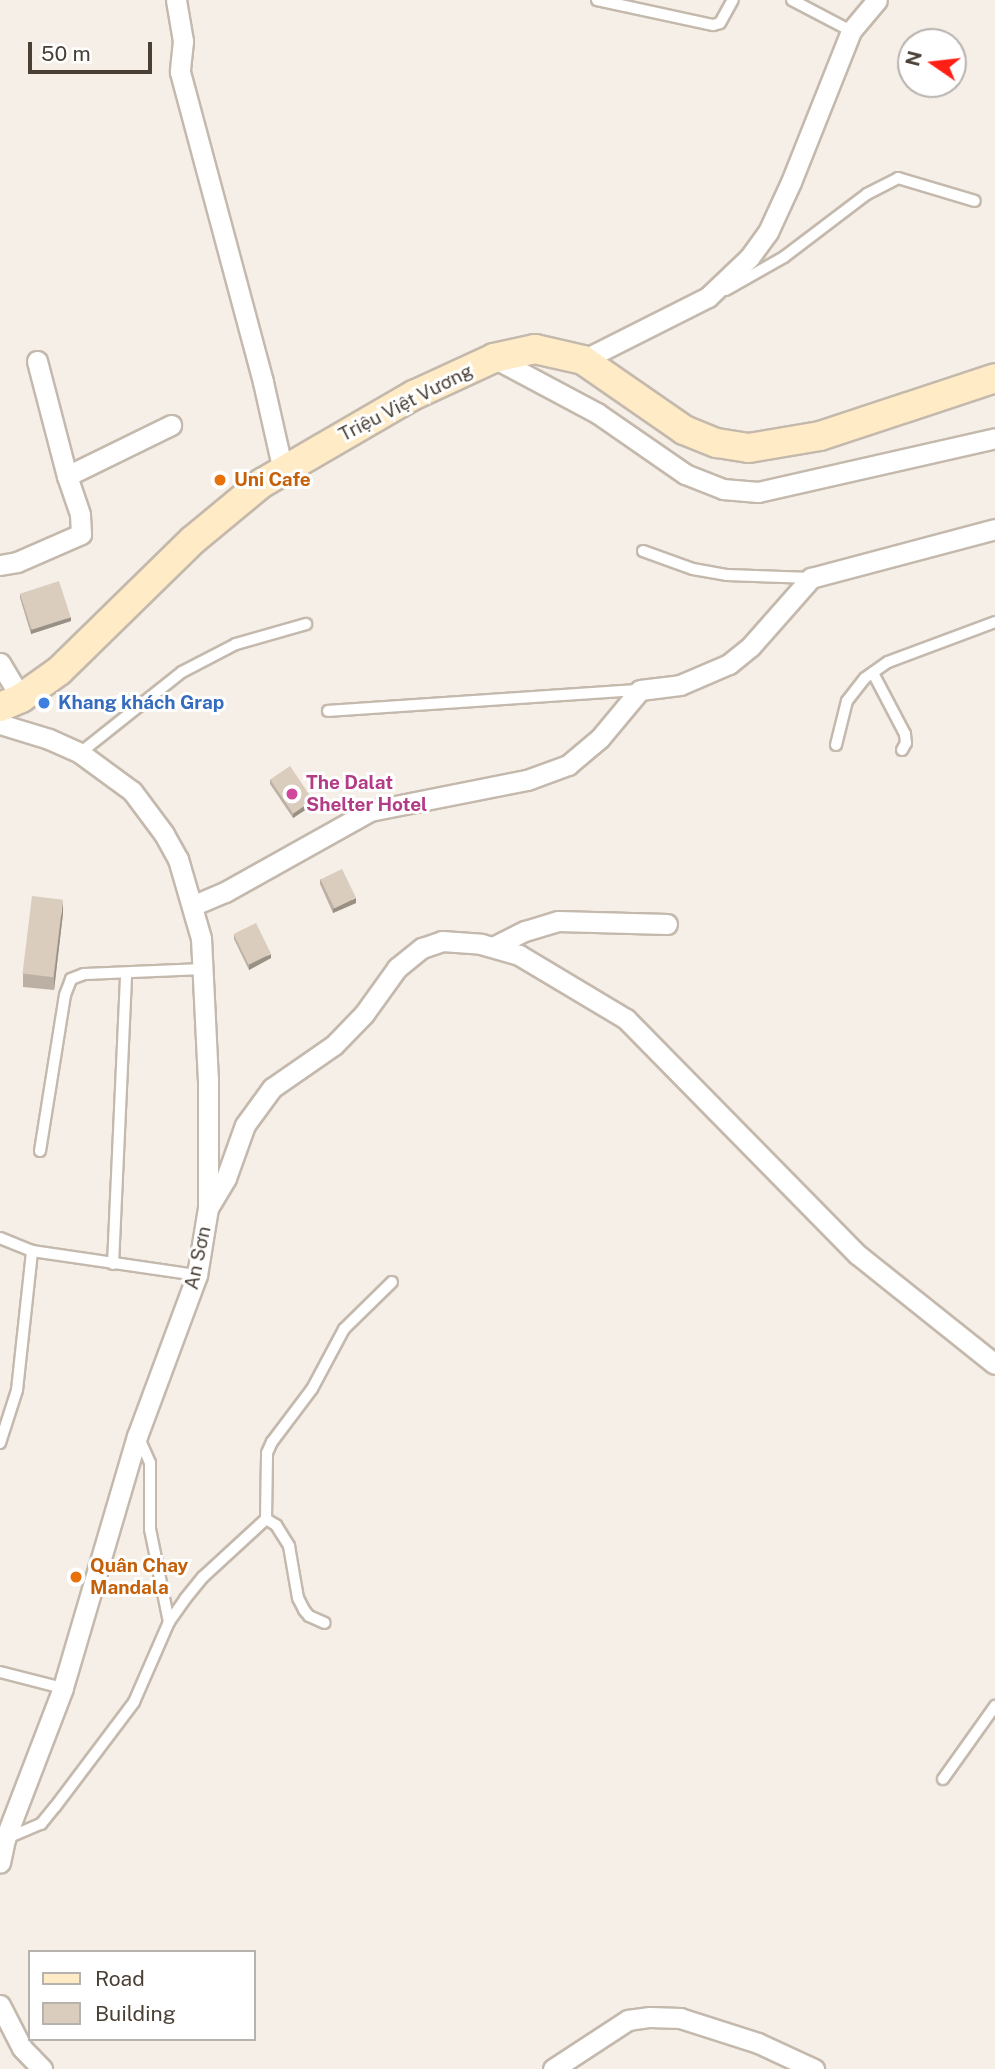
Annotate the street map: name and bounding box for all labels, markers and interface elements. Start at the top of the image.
scale bar [32,28,156,72]
north arrow [897,28,967,98]
text: 50 m [41,41,91,66]
text: N [901,49,926,68]
street label: Triệu Việt Vương [335,359,477,447]
place label: Uni Cafe [234,469,311,491]
marker: Uni Cafe [212,472,228,488]
place label: Khang khách Grap [58,692,224,714]
marker: Khang khách Grap [36,695,52,711]
place label: The Dalat Shelter Hotel [306,772,427,816]
marker: The Dalat Shelter Hotel [284,786,300,802]
street label: An Sơn [180,1224,216,1292]
place label: Quân Chay Mandala [90,1555,188,1599]
marker: Quân Chay Mandala [68,1569,84,1585]
legend [28,1950,256,2041]
text: Road [95,1966,145,1991]
text: Building [95,2001,176,2026]

